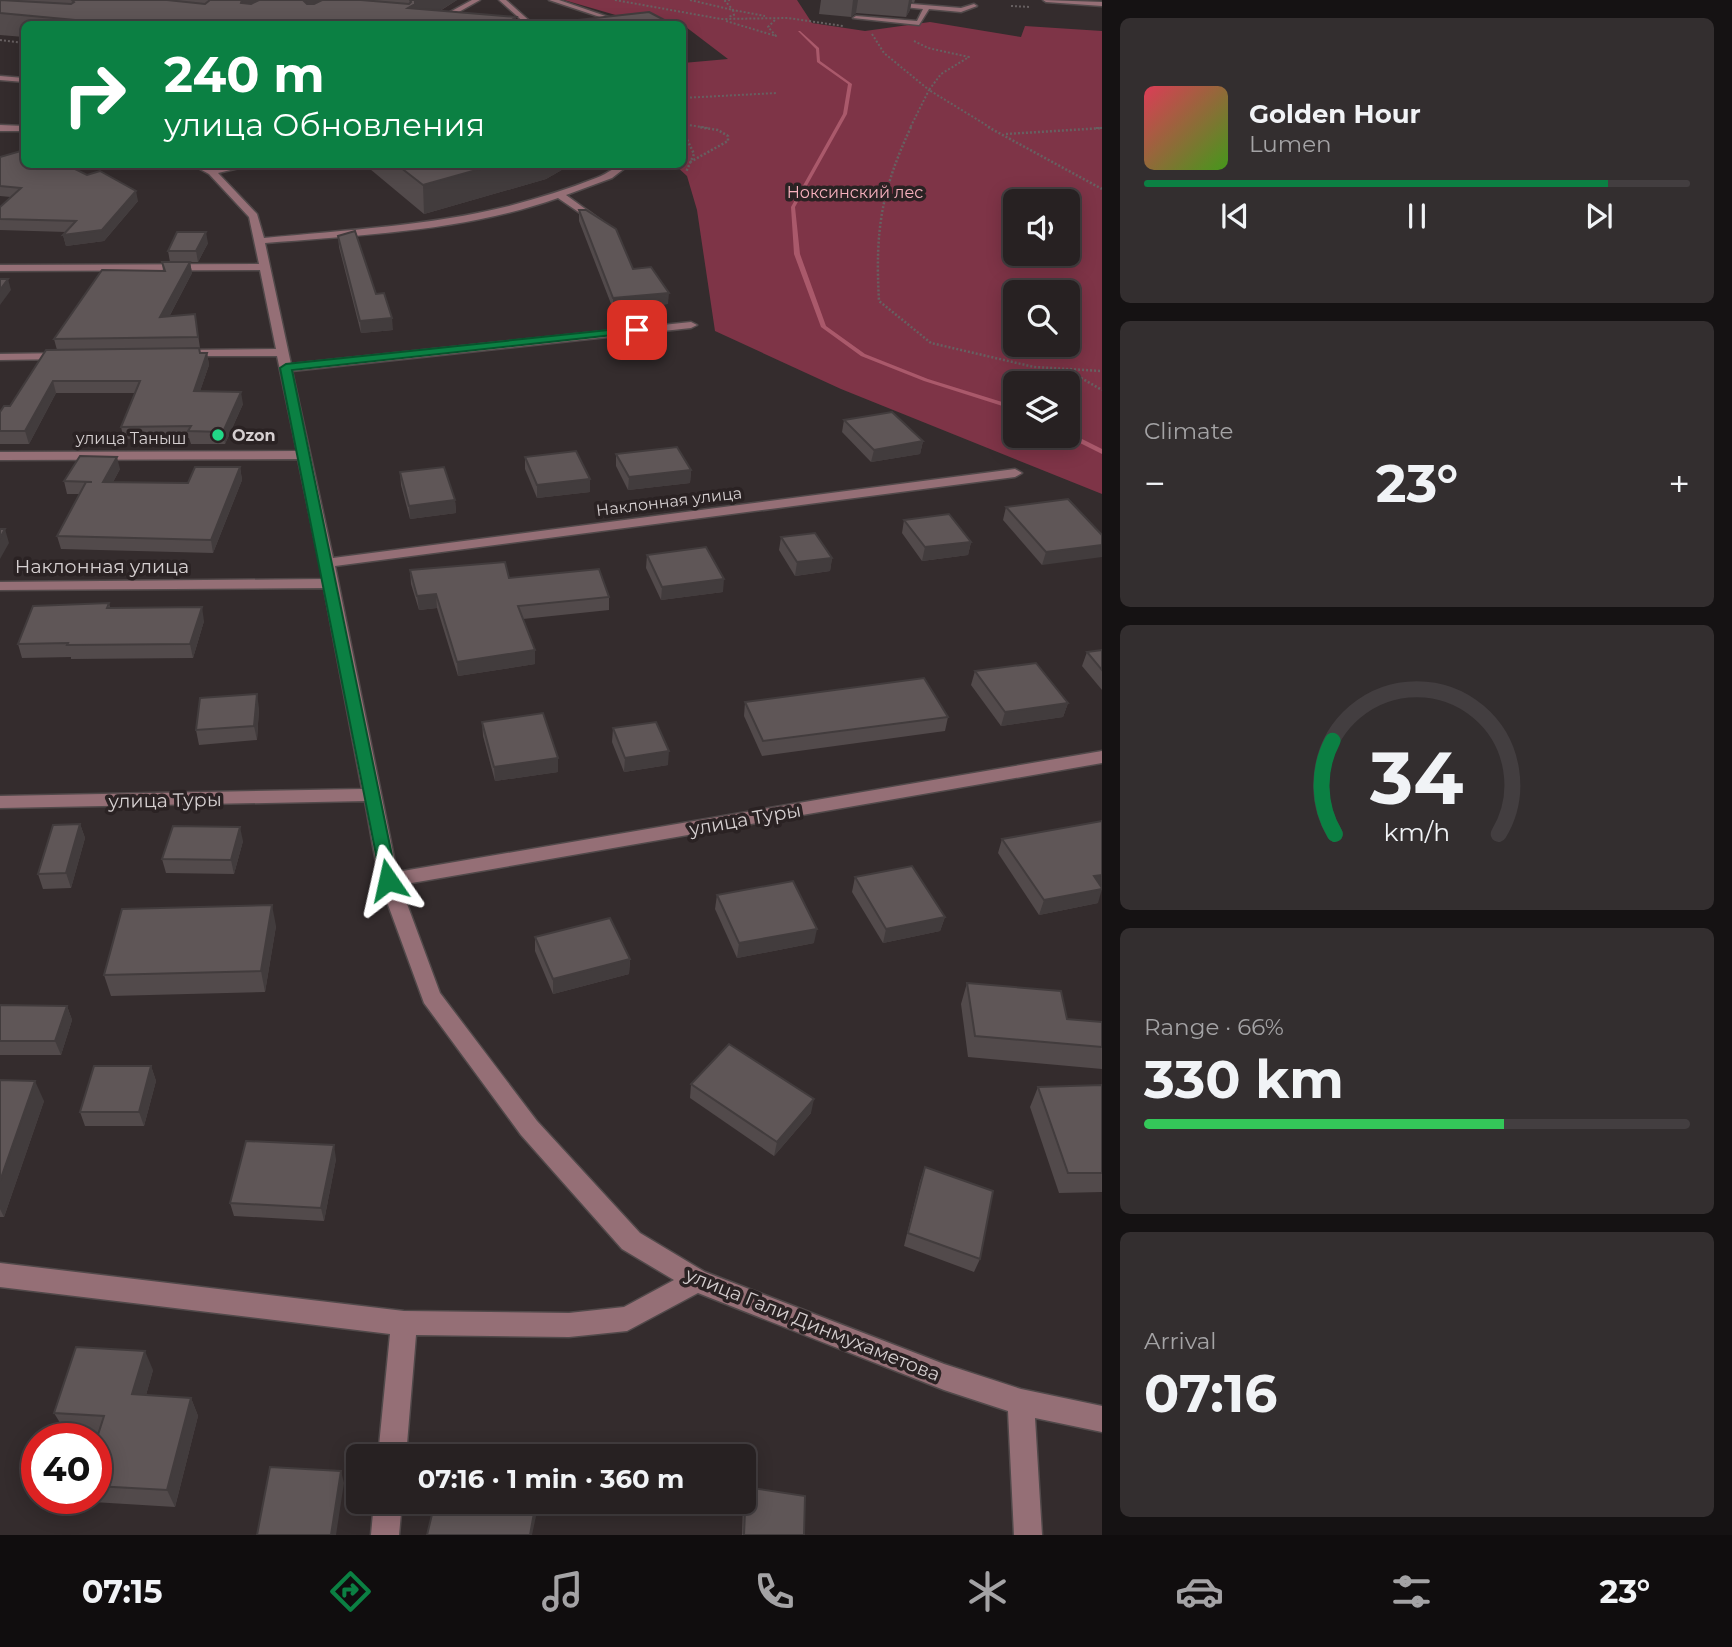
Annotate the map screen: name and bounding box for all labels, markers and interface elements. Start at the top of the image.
text: 240 m [164,45,325,104]
icon: right [49,49,140,140]
text: Golden Hour [1249,98,1421,130]
text: улица Обновления [164,105,485,144]
text: Lumen [1249,130,1332,158]
park label: Ноксинский лес [787,183,923,202]
map controls [1003,189,1080,448]
button: sound [1003,189,1080,266]
icon: previous [1216,197,1254,235]
icon: pause [1398,197,1436,235]
icon: next [1580,197,1618,235]
button: search [1003,280,1080,357]
pin [607,300,667,360]
icon: arrive [618,311,656,349]
button: layers [1003,371,1080,448]
text: Climate [1144,417,1233,445]
place label: Ozon [232,426,276,445]
marker: Ozon [210,427,226,443]
street label: улица Таныш [75,429,186,448]
text: 23° [1376,452,1458,515]
text: − [1144,460,1166,507]
text: + [1668,460,1690,507]
street label: Наклонная улица [595,483,743,520]
street label: Наклонная улица [15,555,189,578]
text: 34 [1369,734,1464,822]
street label: улица Туры [107,788,222,813]
street label: улица Туры [686,798,803,841]
text: km/h [1384,816,1450,846]
position arrow [351,843,425,917]
text: Range · 66% [1144,1013,1284,1041]
text: 330 km [1144,1048,1344,1111]
street label: улица Гали Динмухаметова [681,1262,943,1386]
text: Arrival [1144,1327,1217,1355]
text: 07:16 [1144,1362,1277,1425]
speed limit sign: 40 [21,1423,112,1514]
text: 07:16 · 1 min · 360 m [418,1463,684,1495]
icon: directions [326,1567,375,1616]
icon: music [538,1567,587,1616]
icon: phone [750,1567,799,1616]
icon: climate [963,1567,1012,1616]
icon: car [1175,1567,1224,1616]
icon: filters [1387,1567,1436,1616]
text: 07:15 [82,1572,162,1611]
text: 23° [1600,1572,1650,1611]

